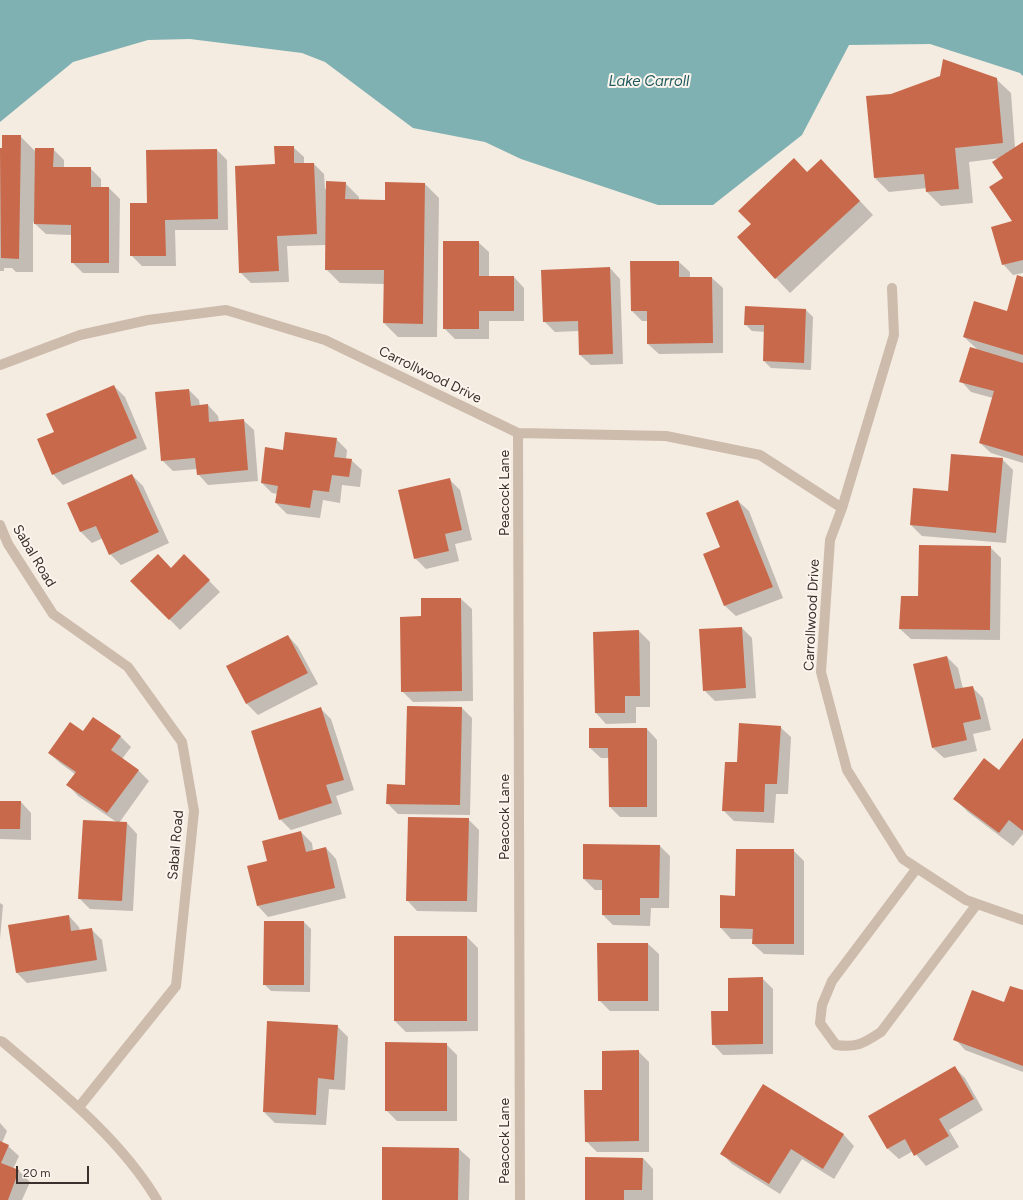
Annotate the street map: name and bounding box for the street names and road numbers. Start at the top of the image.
street label: Carrollwood Drive [376,343,484,407]
street label: Peacock Lane [497,450,513,536]
street label: Sabal Road [9,522,59,590]
street label: Carrollwood Drive [801,559,823,671]
street label: Peacock Lane [497,774,513,860]
street label: Sabal Road [165,809,187,881]
street label: Peacock Lane [497,1098,513,1184]

